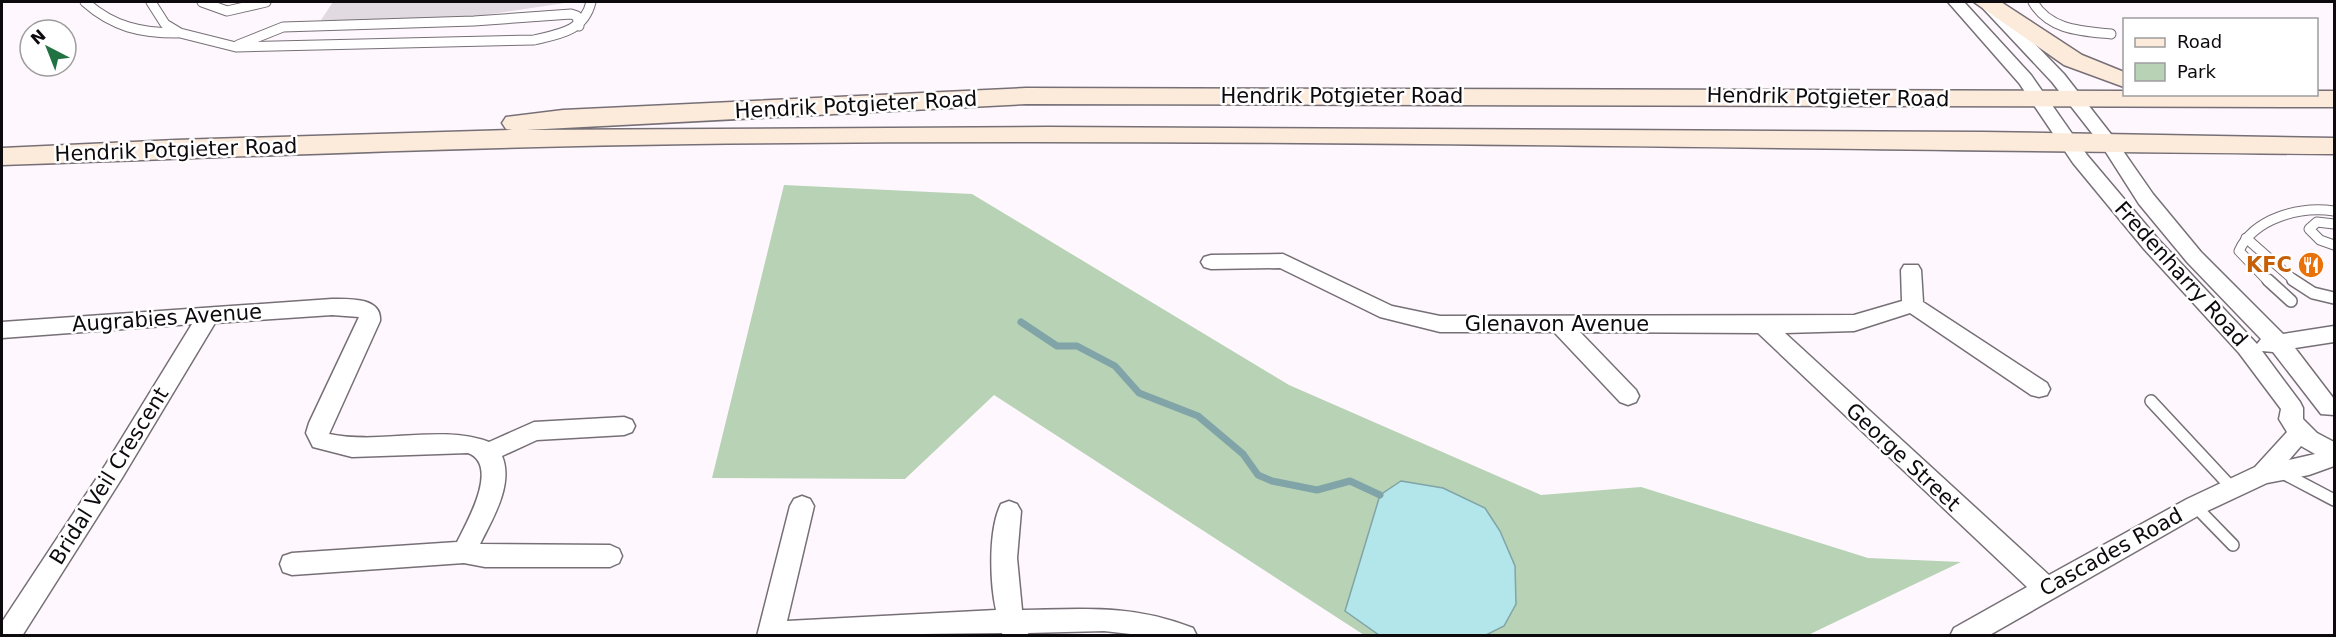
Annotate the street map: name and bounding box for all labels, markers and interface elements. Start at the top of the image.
north arrow [18,18,78,78]
legend [2123,18,2318,96]
text: N [27,26,50,49]
text: Road [2177,31,2222,52]
text: Park [2177,61,2216,82]
street label: Hendrik Potgieter Road [1706,83,1950,111]
street label: Hendrik Potgieter Road [1221,84,1463,108]
street label: Hendrik Potgieter Road [734,87,978,123]
street label: Hendrik Potgieter Road [54,134,298,166]
street label: Fredenharry Road [2110,197,2252,351]
restaurant icon: KFC [2296,250,2326,280]
place label: KFC [2246,253,2292,277]
street label: Augrabies Avenue [71,299,263,337]
street label: Glenavon Avenue [1465,312,1649,336]
street label: Bridal Veil Crescent [45,383,173,569]
street label: George Street [1841,398,1965,516]
street label: Cascades Road [2035,503,2187,601]

